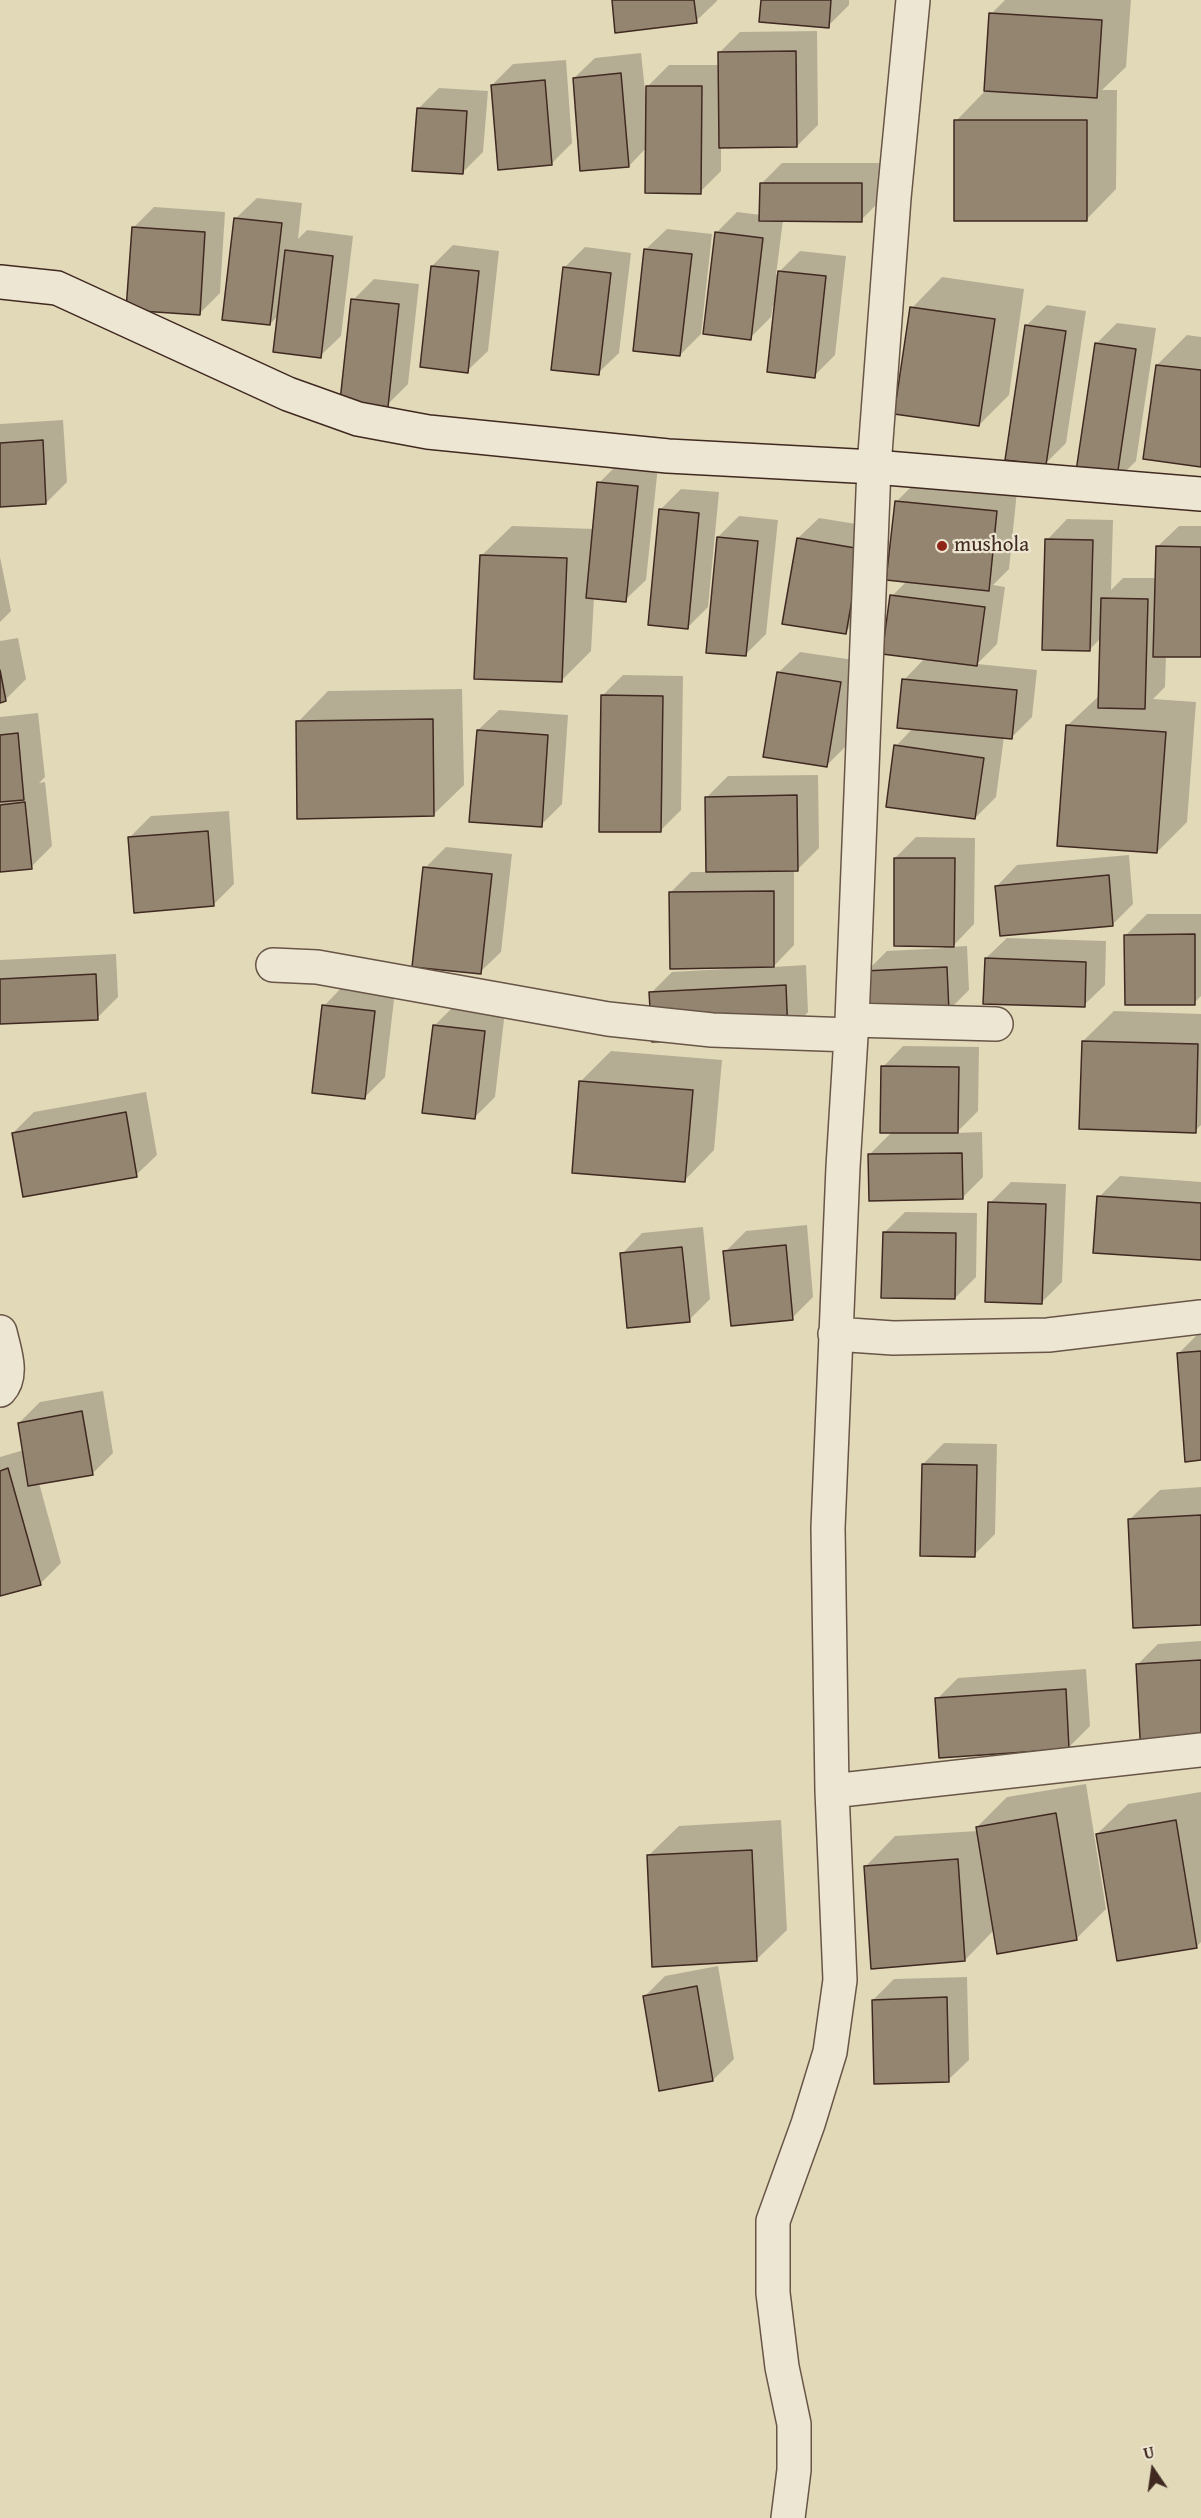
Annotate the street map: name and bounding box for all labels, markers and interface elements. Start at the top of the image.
place label: mushola [954,533,1029,559]
marker: mushola [935,539,949,553]
north arrow [1123,2440,1183,2500]
text: U [1141,2440,1157,2465]

